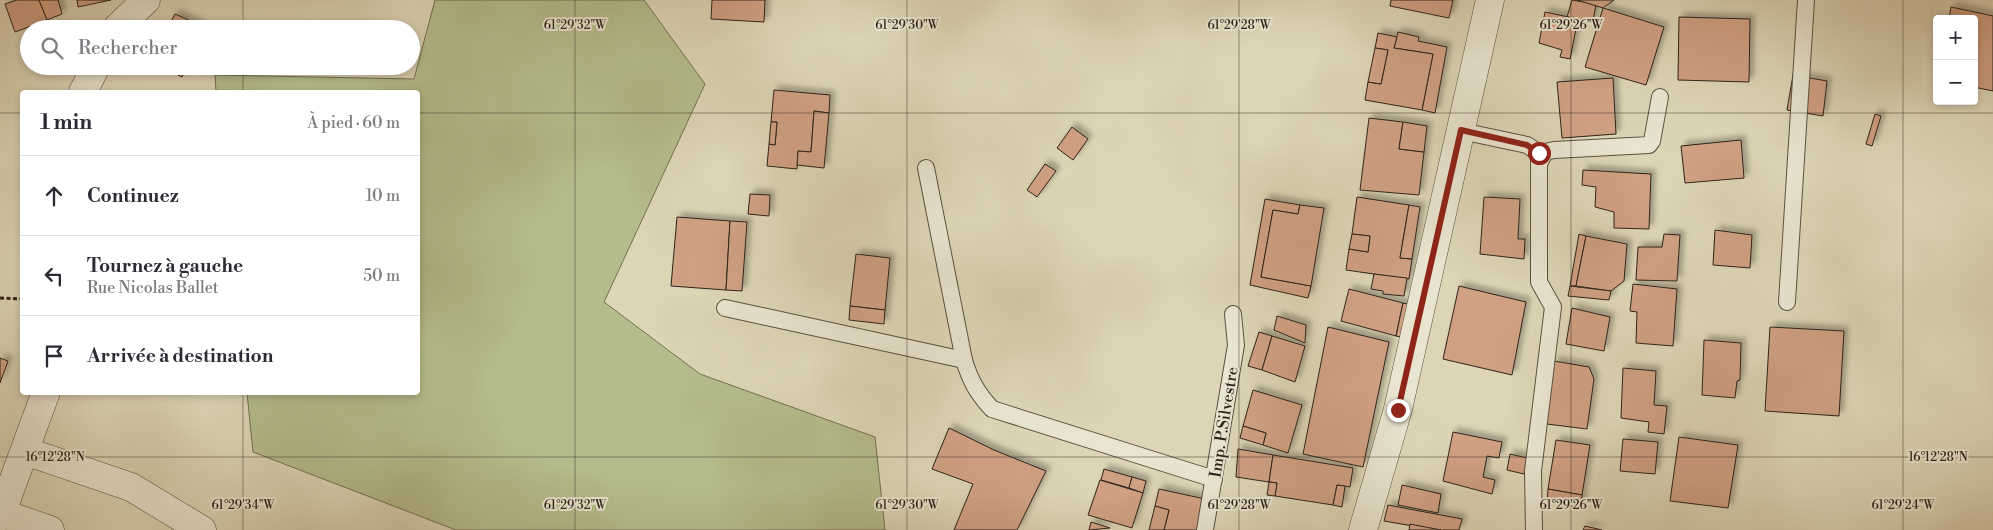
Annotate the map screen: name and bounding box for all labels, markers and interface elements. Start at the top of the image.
map controls [1933,15,1978,105]
button: + [1933,15,1978,60]
text: 61°29'32"W [544,18,607,33]
text: 61°29'30"W [875,18,940,33]
text: 61°29'28"W [1207,18,1272,33]
text: 61°29'26"W [1539,18,1604,33]
search box [20,20,420,75]
icon: search [38,34,66,62]
text: Rechercher [78,36,177,60]
button: − [1933,60,1978,105]
text: 1 min [40,110,92,136]
text: À pied · 60 m [307,113,400,133]
route start [1528,142,1551,165]
icon: ahead [40,182,68,210]
text: Continuez [87,184,179,208]
text: 10 m [366,186,400,206]
text: Tournez à gauche [87,254,243,278]
icon: left [40,262,68,290]
text: 50 m [363,266,400,286]
text: Rue Nicolas Ballet [87,278,219,298]
icon: arrive [40,342,68,370]
text: Arrivée à destination [87,344,273,368]
street label: Imp. P.Silvestre [1205,365,1243,479]
route end [1387,399,1410,422]
text: 16°12'28"N [25,450,85,465]
text: 16°12'28"N [1908,450,1968,465]
text: 61°29'34"W [212,498,276,513]
text: 61°29'32"W [544,498,607,513]
text: 61°29'30"W [875,498,940,513]
text: 61°29'28"W [1207,498,1272,513]
text: 61°29'26"W [1539,498,1604,513]
text: 61°29'24"W [1872,498,1936,513]

